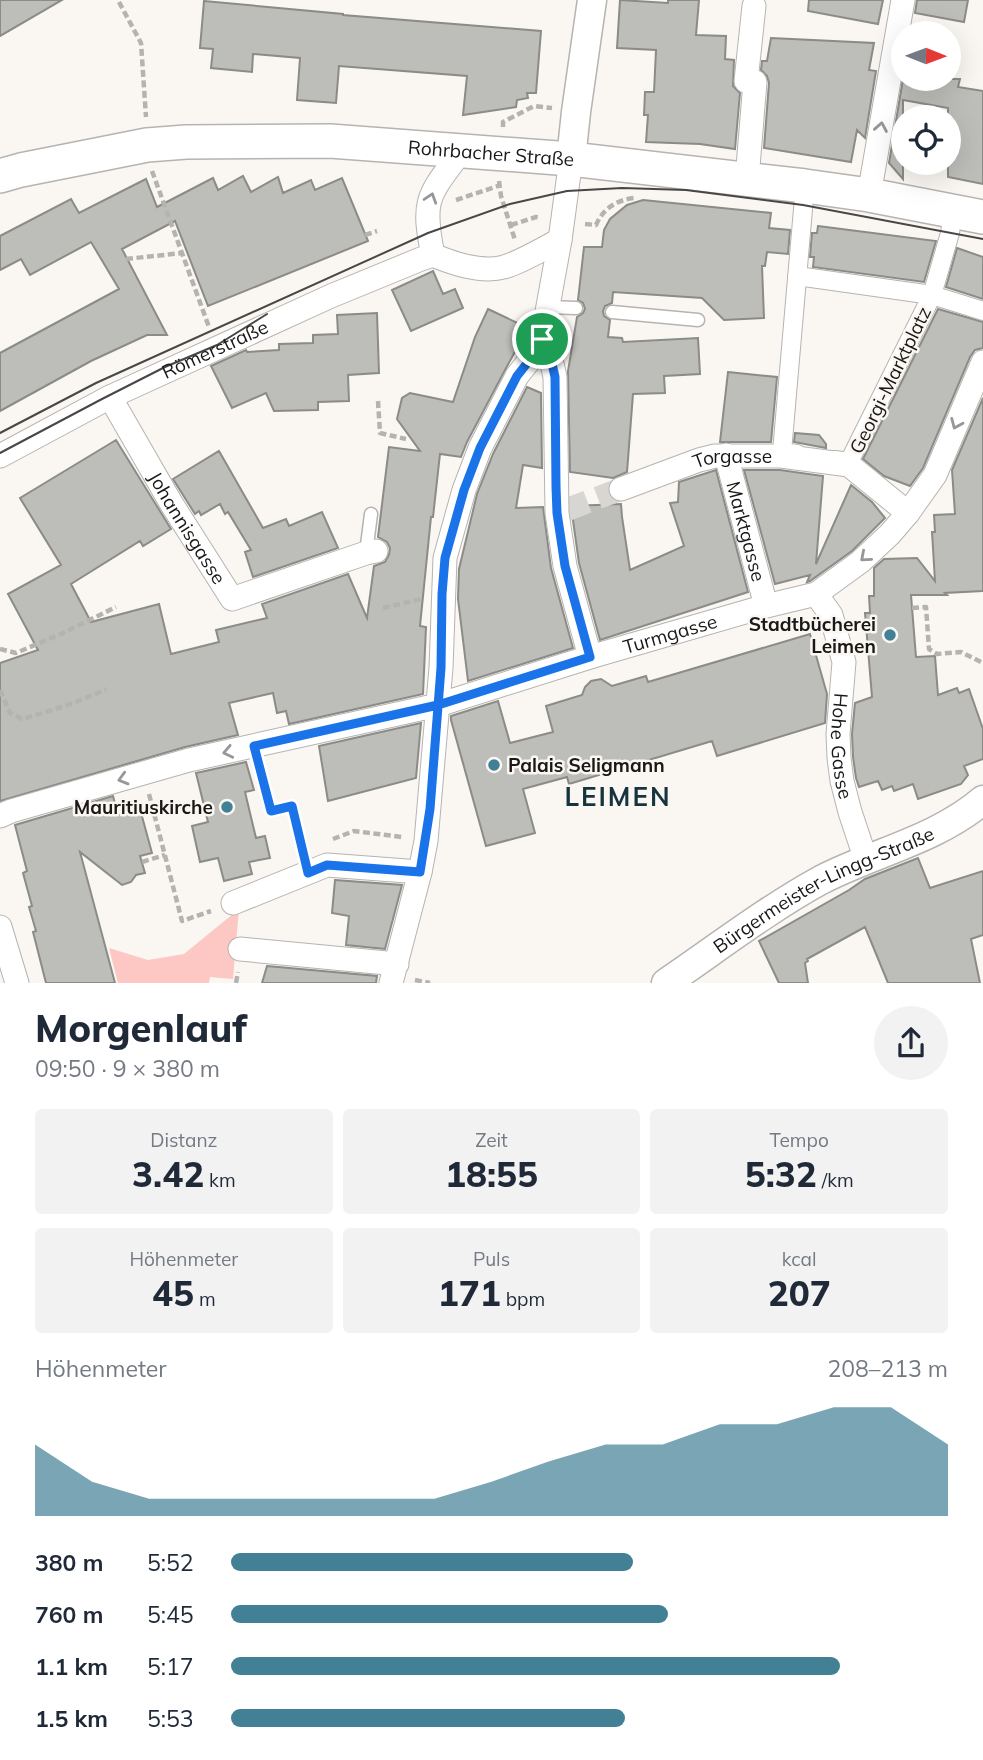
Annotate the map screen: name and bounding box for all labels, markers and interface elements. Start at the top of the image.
north arrow [891,21,961,91]
map controls [891,21,961,175]
button: locate [891,105,961,175]
one-way arrow [872,121,887,133]
street label: Rohrbacher Straße [407,135,575,171]
one-way arrow [423,193,438,205]
street label: Georgi-Marktplatz [844,302,936,457]
pin [512,309,572,369]
street label: Römerstraße [158,314,272,384]
icon: arrive [523,320,561,358]
one-way arrow [950,417,964,430]
street label: Torgasse [689,444,772,473]
street label: Johannisgasse [143,467,231,589]
street label: Marktgasse [721,479,771,584]
one-way arrow [860,549,873,561]
street label: Turmgasse [620,609,720,659]
place label: Stadtbücherei Leimen [749,612,876,658]
marker: Stadtbücherei Leimen [882,627,898,643]
street label: Hohe Gasse [826,692,858,802]
one-way arrow [222,743,234,758]
place label: Palais Seligmann [508,753,665,777]
marker: Palais Seligmann [486,757,502,773]
one-way arrow [117,770,129,785]
district label: LEIMEN [564,780,672,813]
place label: Mauritiuskirche [74,795,213,819]
marker: Mauritiuskirche [219,799,235,815]
street label: Bürgermeister-Lingg-Straße [708,821,938,958]
text: Morgenlauf [35,1004,247,1052]
button: share [874,1006,948,1080]
text: 09:50 · 9 × 380 m [35,1054,220,1083]
text: Distanz [150,1128,217,1152]
text: Zeit [475,1128,508,1152]
text: Tempo [770,1128,829,1152]
text: 3.42 [132,1152,204,1196]
text: 18:55 [445,1152,538,1196]
text: 5:32 [745,1152,817,1196]
text: km [204,1168,236,1192]
text: /km [817,1168,854,1192]
text: Höhenmeter [129,1247,238,1271]
text: Puls [473,1247,510,1271]
text: kcal [782,1247,817,1271]
text: 45 [152,1271,194,1315]
text: 171 [438,1271,501,1315]
text: 207 [768,1271,831,1315]
text: m [194,1287,216,1311]
text: bpm [501,1287,545,1311]
text: Höhenmeter [35,1354,167,1383]
text: 208–213 m [827,1354,948,1383]
text: 380 m [35,1548,103,1577]
text: 5:52 [147,1548,194,1577]
text: 760 m [35,1600,103,1629]
text: 5:45 [147,1600,194,1629]
text: 1.1 km [35,1652,108,1681]
text: 5:17 [147,1652,194,1681]
text: 1.5 km [35,1704,108,1733]
text: 5:53 [147,1704,194,1733]

